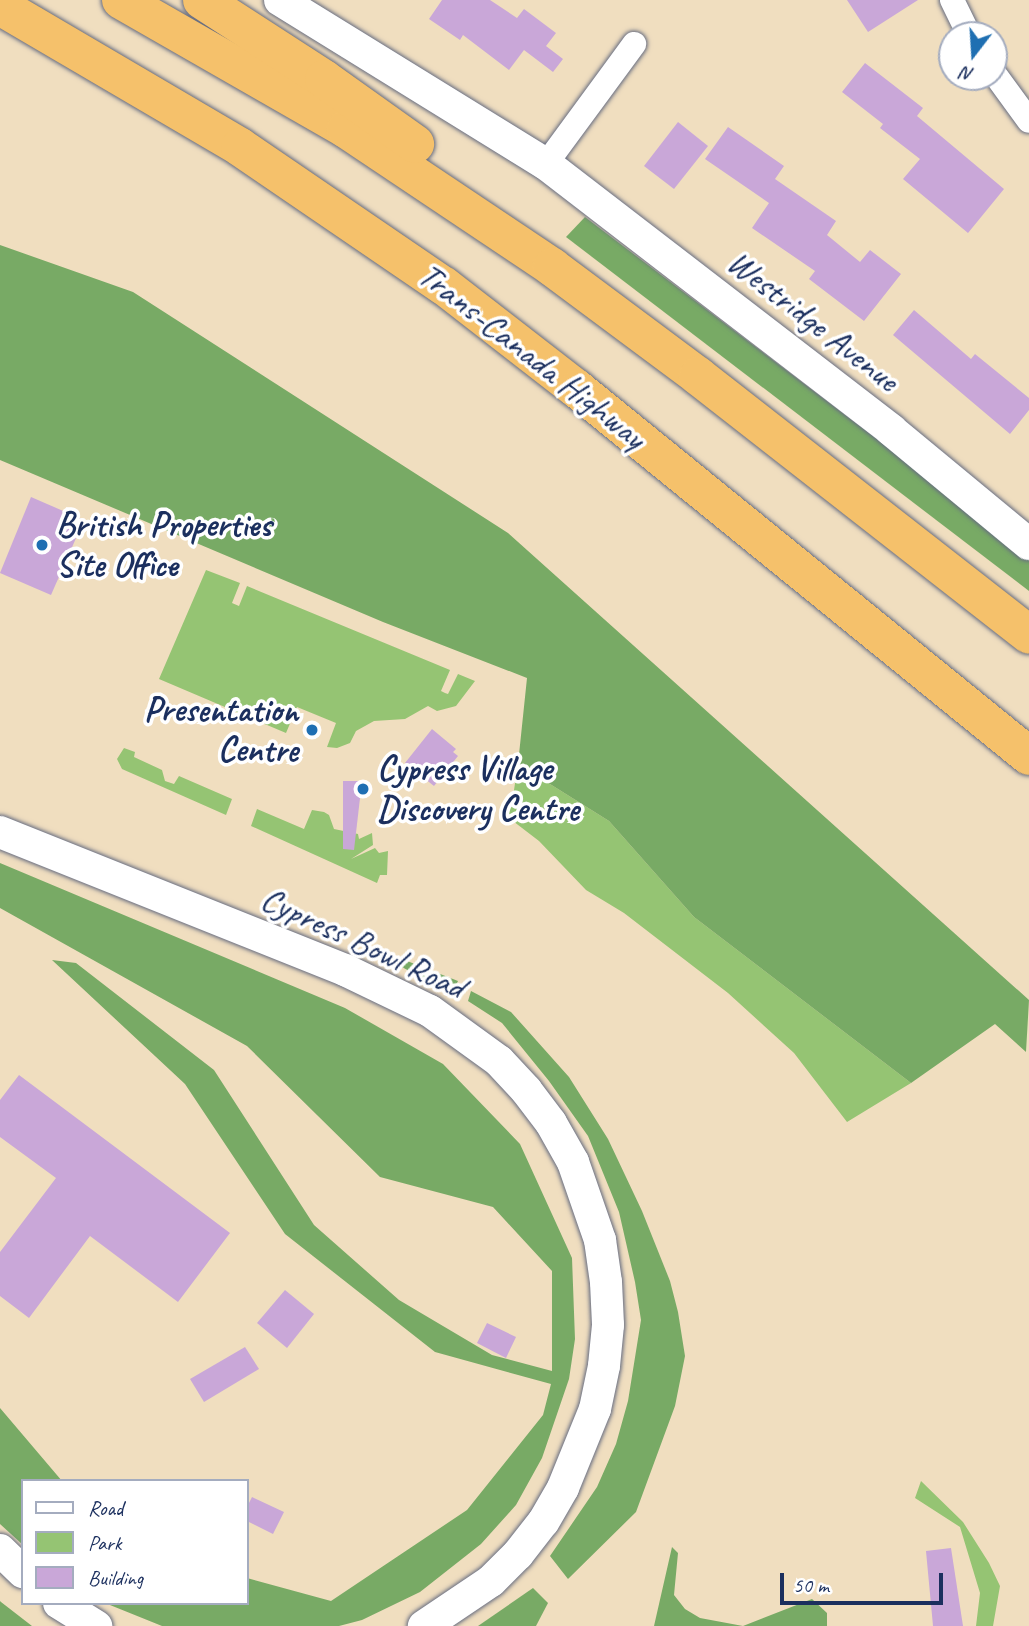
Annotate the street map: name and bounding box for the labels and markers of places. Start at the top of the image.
place label: British Properties Site Office [56,504,271,586]
marker: British Properties Site Office [34,537,50,553]
place label: Presentation Centre [144,689,298,771]
marker: Presentation Centre [304,722,320,738]
place label: Cypress Village Discovery Centre [377,748,579,830]
marker: Cypress Village Discovery Centre [355,781,371,797]

